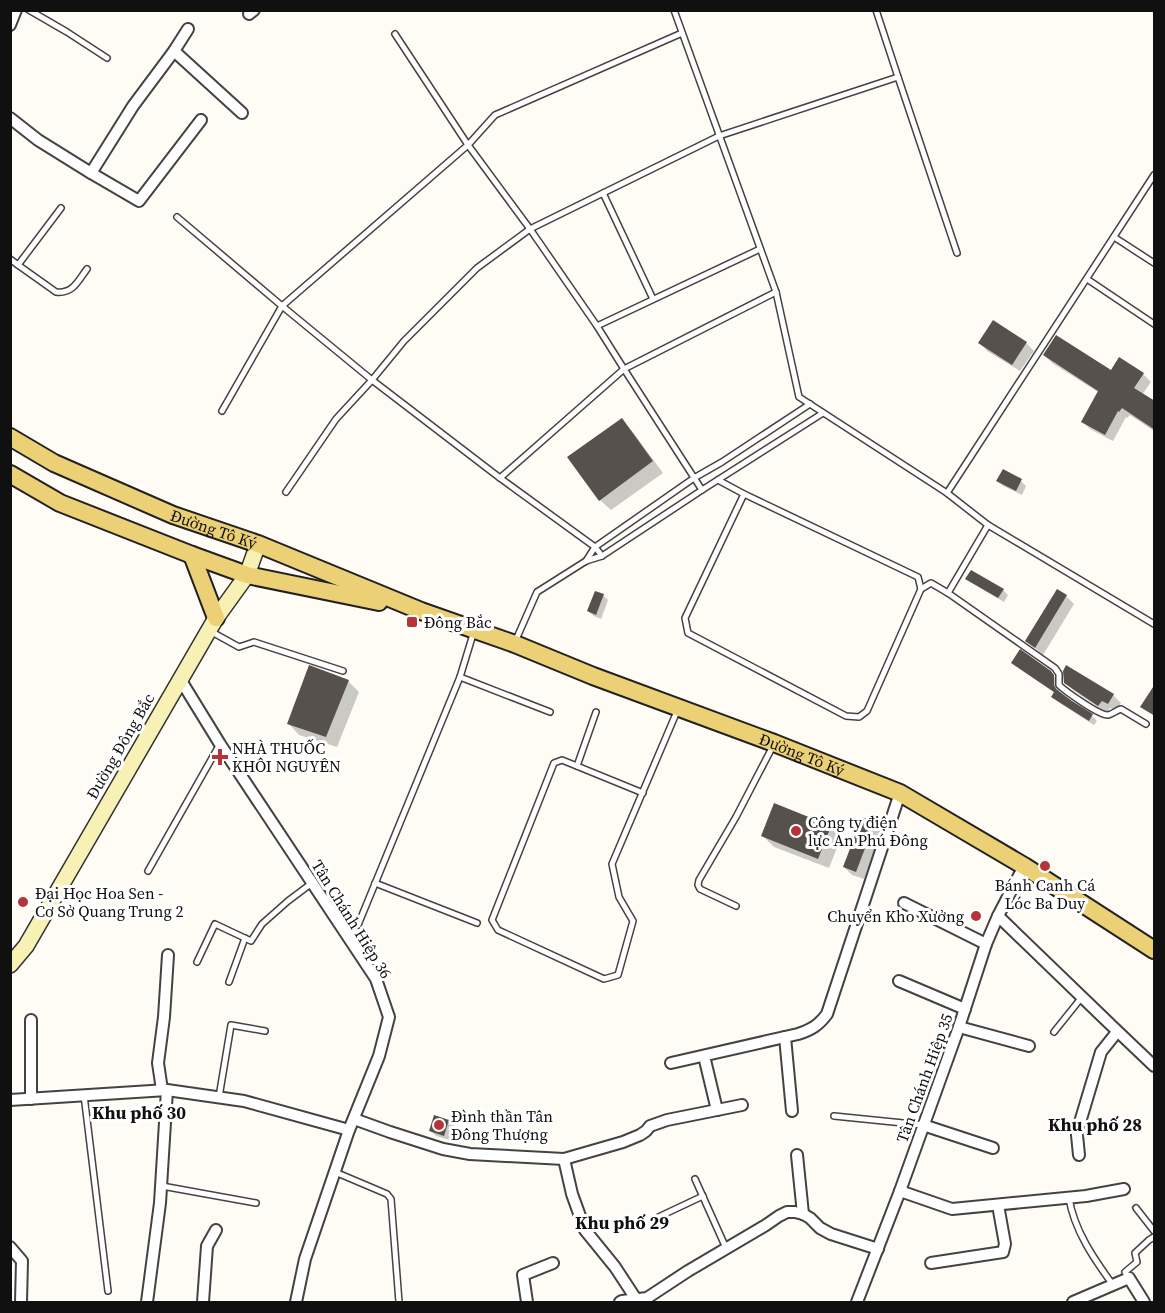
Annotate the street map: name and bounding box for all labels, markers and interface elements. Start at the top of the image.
street label: Đường Tô Ký [168,504,261,554]
place label: Đông Bắc [424,611,492,633]
marker: Đông Bắc [405,615,419,629]
street label: Đường Đông Bắc [81,689,159,803]
street label: Đường Tô Ký [756,727,849,781]
place label: NHÀ THUỐC KHÔI NGUYÊN [232,737,341,777]
marker: NHÀ THUỐC KHÔI NGUYÊN [213,750,227,764]
place label: Công ty điện lực An Phú Đông [808,811,928,851]
marker: Công ty điện lực An Phú Đông [789,824,803,838]
street label: Tân Chánh Hiệp 36 [307,856,397,982]
marker: Bánh Canh Cá Lóc Ba Duy [1038,859,1052,873]
place label: Bánh Canh Cá Lóc Ba Duy [995,874,1096,914]
place label: Đại Học Hoa Sen - Cơ Sở Quang Trung 2 [35,882,183,922]
marker: Đại Học Hoa Sen - Cơ Sở Quang Trung 2 [16,895,30,909]
place label: Chuyển Kho Xưởng [827,905,964,927]
marker: Chuyển Kho Xưởng [969,909,983,923]
street label: Tân Chánh Hiệp 35 [890,1010,958,1146]
district label: Khu phố 30 [92,1100,186,1125]
place label: Đình thần Tân Đông Thượng [451,1105,553,1145]
district label: Khu phố 28 [1048,1112,1142,1137]
marker: Đình thần Tân Đông Thượng [432,1118,446,1132]
district label: Khu phố 29 [575,1210,669,1235]

